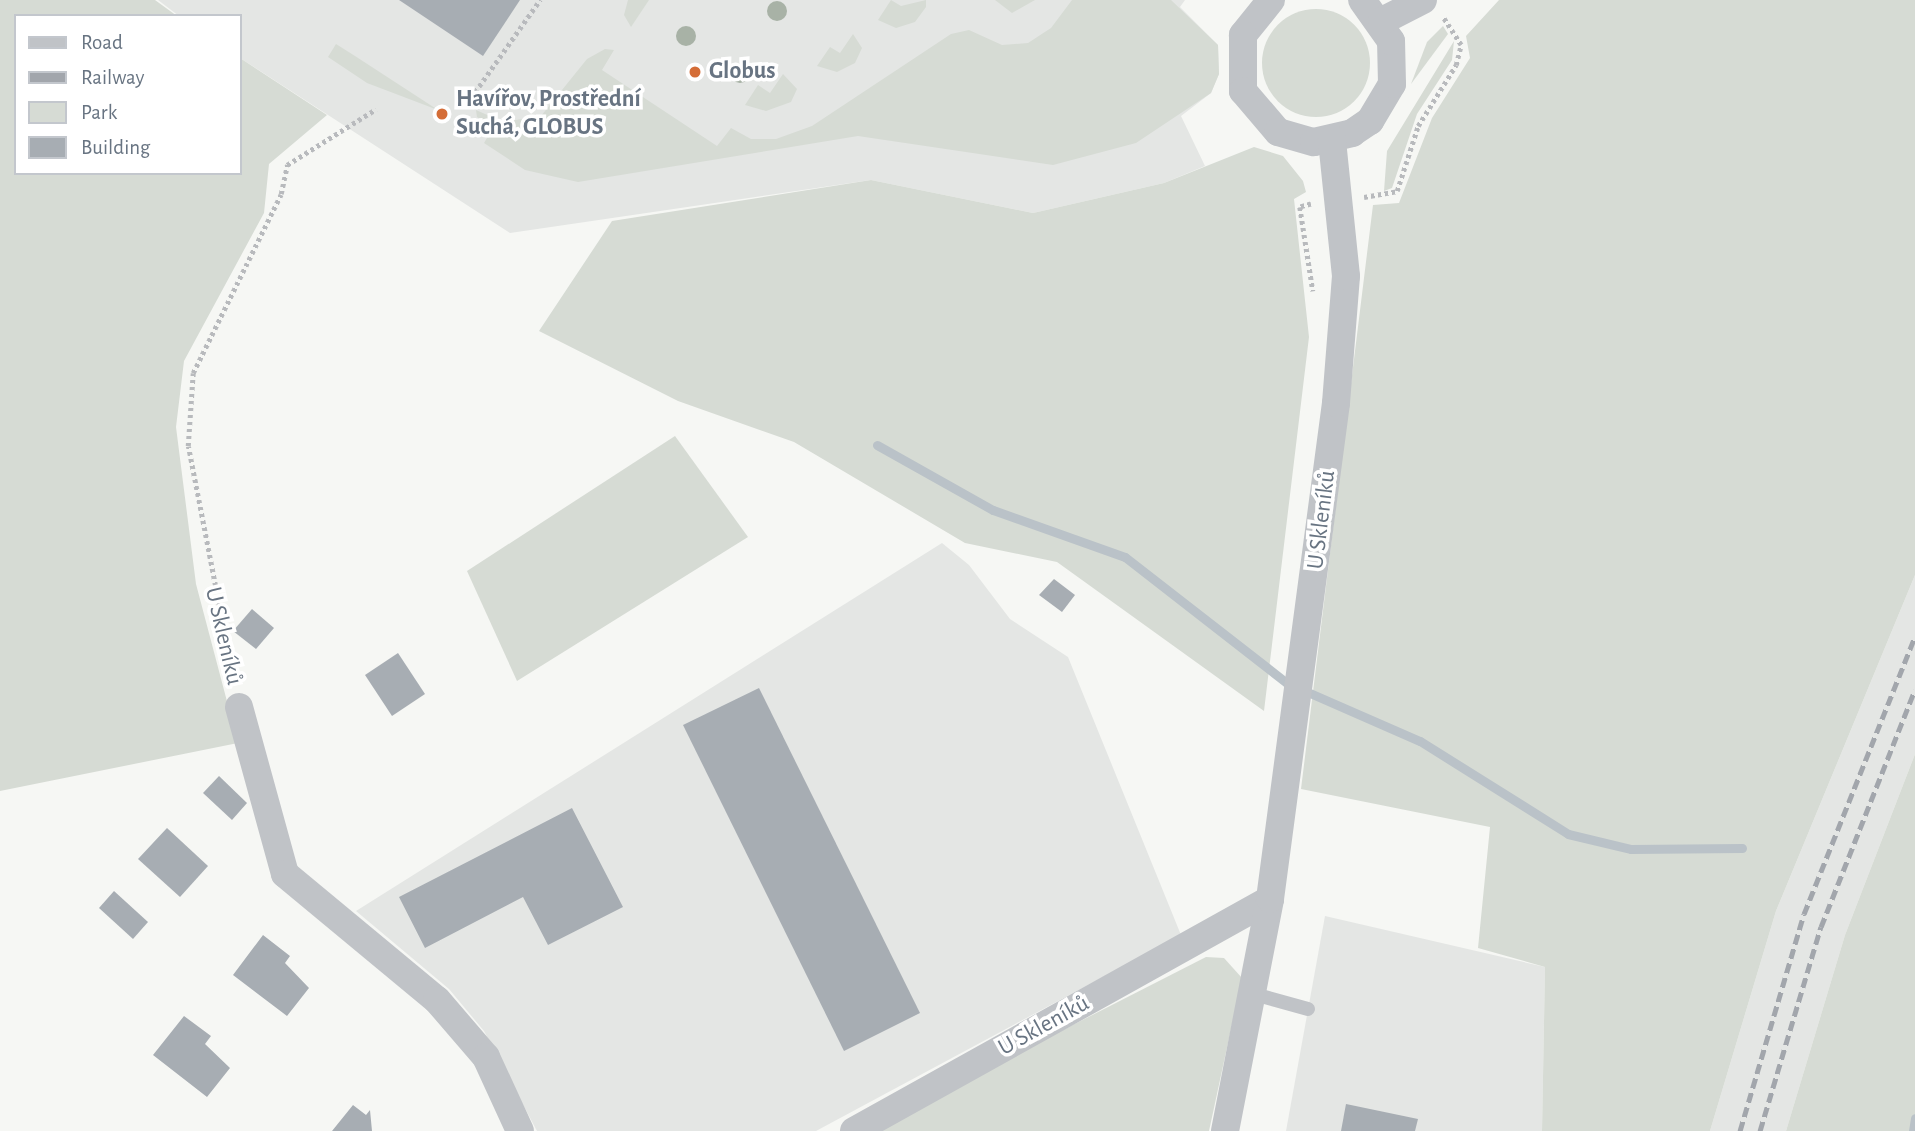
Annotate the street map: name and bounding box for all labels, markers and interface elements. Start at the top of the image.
legend [14,14,242,175]
text: Road [81,32,123,53]
place label: Globus [709,58,776,86]
marker: Globus [687,64,703,80]
text: Railway [81,67,144,88]
place label: Havířov, Prostřední Suchá, GLOBUS [456,86,641,142]
text: Park [81,102,117,123]
marker: Havířov, Prostřední Suchá, GLOBUS [434,106,450,122]
text: Building [81,137,150,158]
street label: U Skleníků [1302,469,1342,571]
street label: U Skleníků [198,584,248,688]
street label: U Skleníků [994,989,1094,1063]

